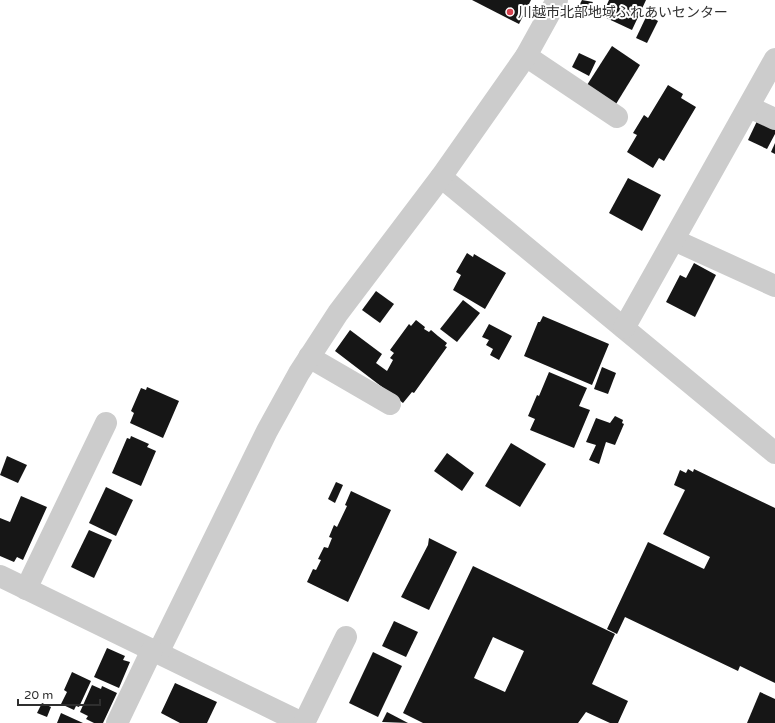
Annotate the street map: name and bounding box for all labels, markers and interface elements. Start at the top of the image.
place label: 川越市北部地域ふれあいセンター [518,4,728,21]
marker: 川越市北部地域ふれあいセンター [505,7,515,17]
scale bar [18,681,100,707]
text: 20 m [24,688,53,702]

